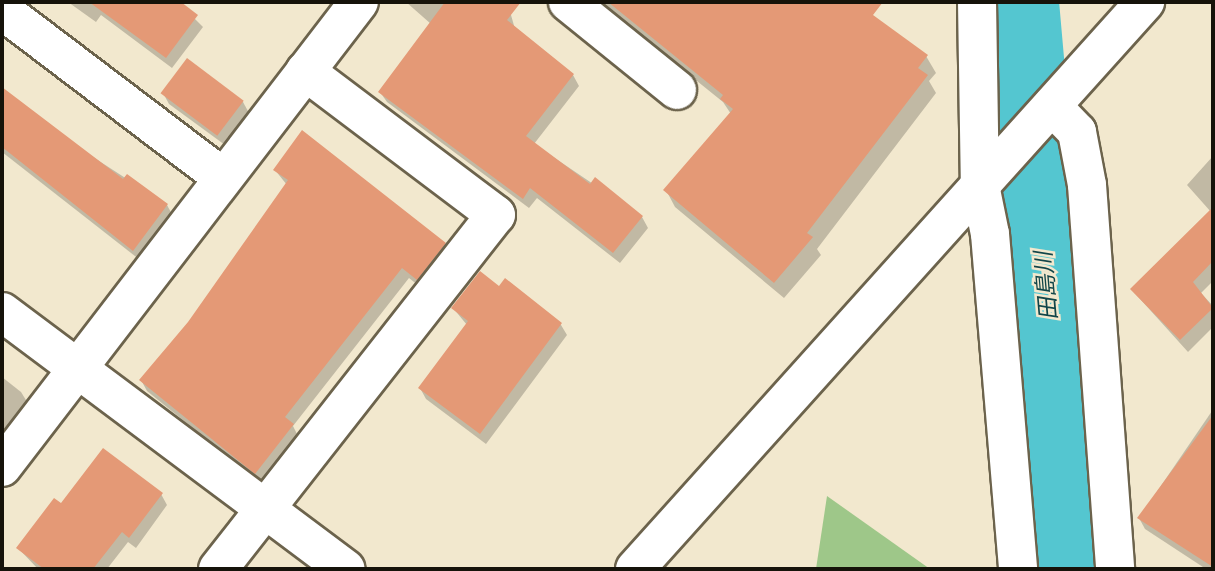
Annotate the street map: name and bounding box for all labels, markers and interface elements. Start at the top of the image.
water label: 田島川 [1029,250,1063,322]

